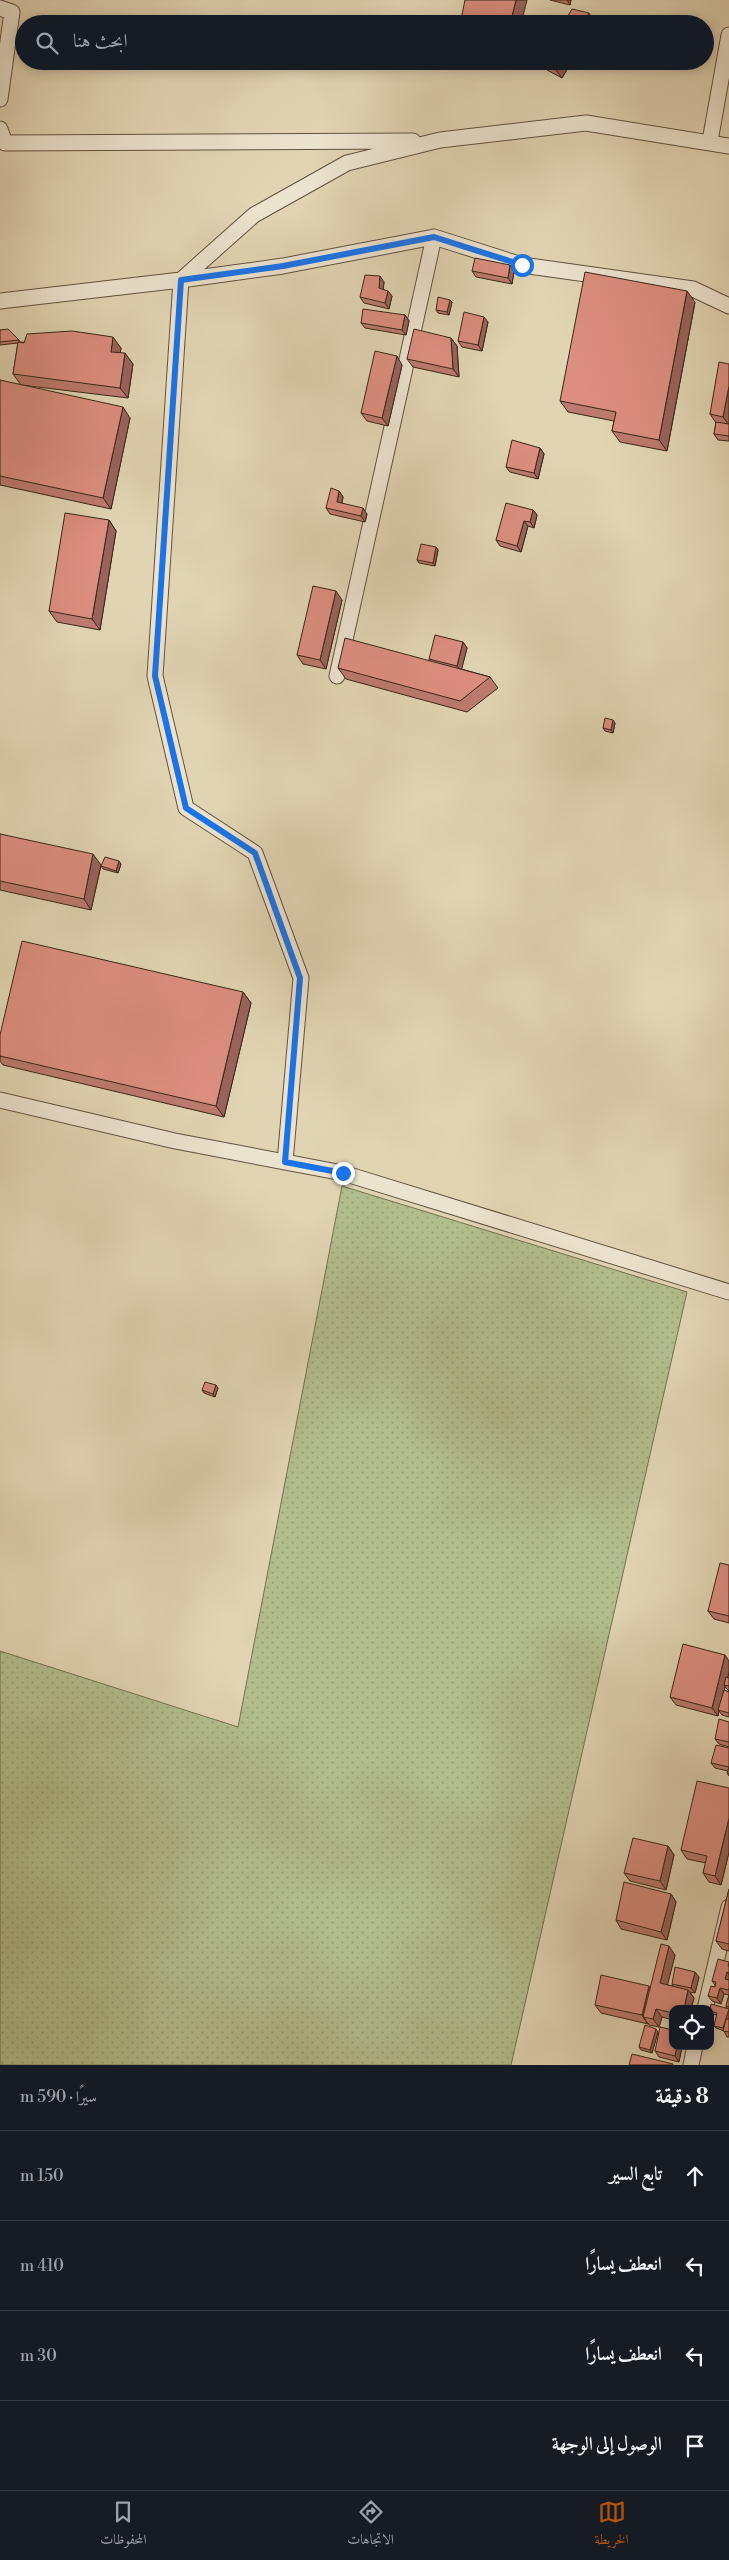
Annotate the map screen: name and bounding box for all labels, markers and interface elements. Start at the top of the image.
search box [15,15,714,70]
icon: search [33,29,61,57]
text: ابحث هنا [73,29,128,53]
route start [511,254,534,277]
route end [332,1162,355,1185]
map controls [669,2005,714,2050]
button: locate [669,2005,714,2050]
text: 8 دقيقة [656,2084,709,2110]
text: سيرًا · 590 m [20,2087,97,2107]
text: تابع السير [609,2162,662,2186]
icon: ahead [681,2162,709,2190]
text: 150 m [20,2166,64,2186]
text: انعطف يسارًا [585,2252,662,2276]
icon: left [681,2252,709,2280]
text: 410 m [20,2256,64,2276]
text: انعطف يسارًا [585,2342,662,2366]
icon: left [681,2342,709,2370]
text: 30 m [20,2346,57,2366]
text: الوصول إلى الوجهة [552,2432,662,2456]
icon: arrive [681,2432,709,2460]
tab: المحفوظات [100,2498,147,2553]
tab: الاتجاهات [347,2498,394,2553]
tab: الخريطة [595,2498,629,2553]

